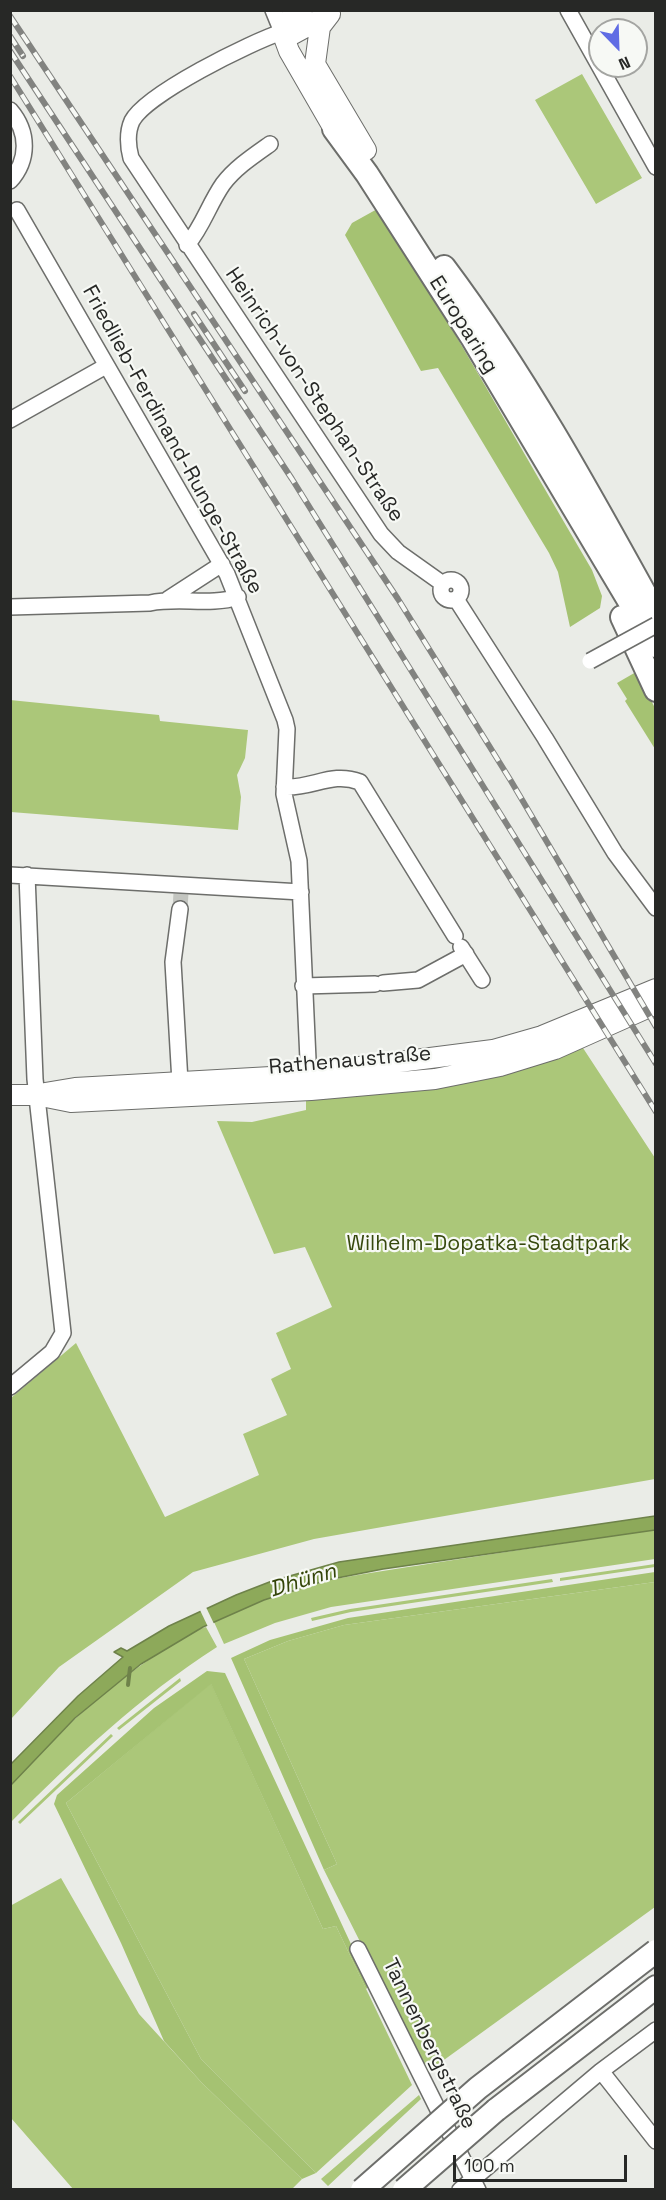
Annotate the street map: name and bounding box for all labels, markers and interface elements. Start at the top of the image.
north arrow [588,18,648,78]
text: N [615,51,633,75]
street label: Heinrich-von-Stephan-Straße [219,263,409,527]
street label: Europaring [423,272,503,378]
street label: Friedlieb-Ferdinand-Runge-Straße [76,281,268,599]
street label: Rathenaustraße [268,1041,432,1081]
park label: Wilhelm-Dopatka-Stadtpark [347,1231,629,1257]
water label: Dhünn [266,1558,340,1604]
street label: Tannenbergstraße [377,1955,481,2133]
scale bar [456,2143,630,2181]
text: 100 m [464,2154,515,2177]

